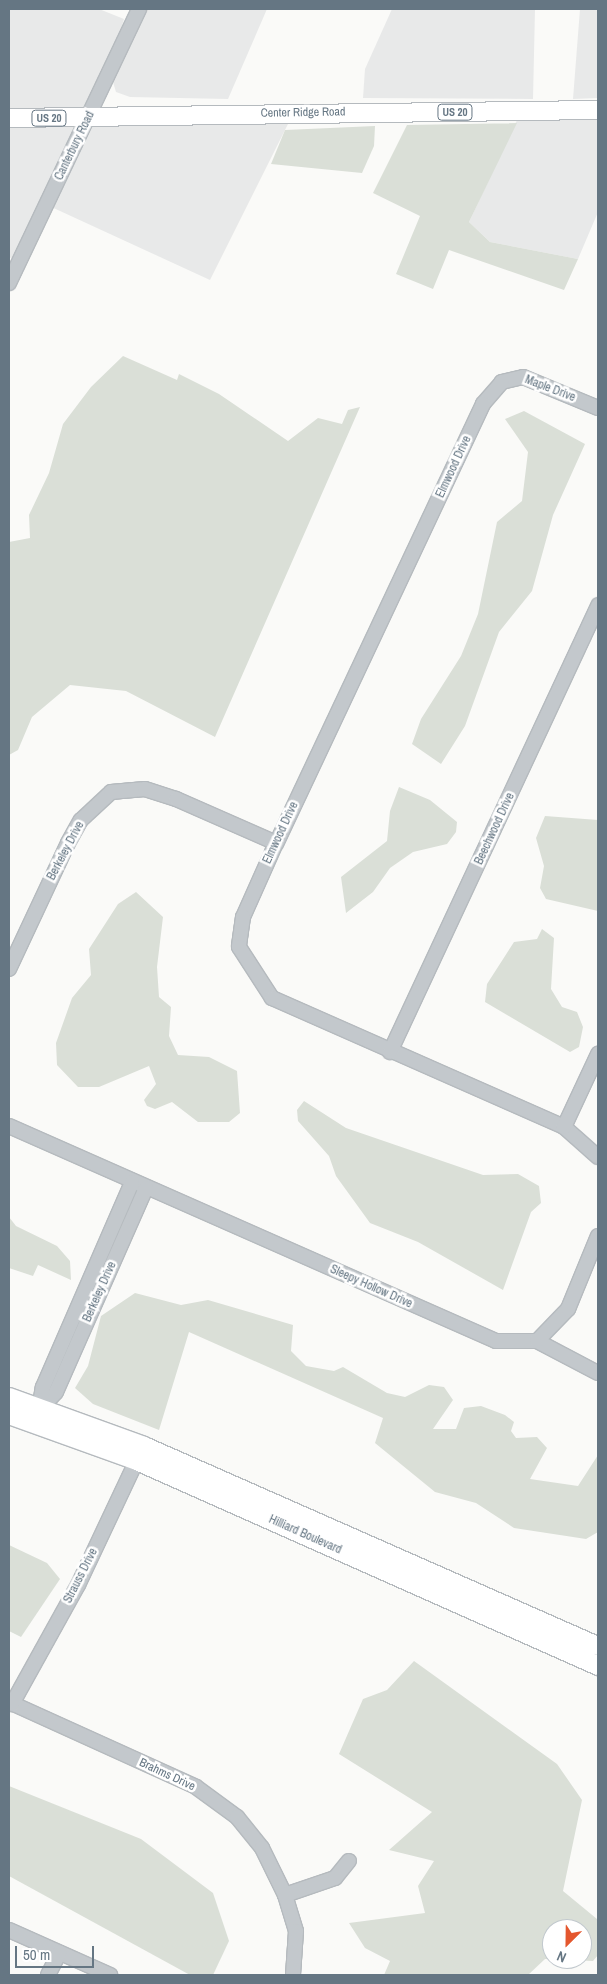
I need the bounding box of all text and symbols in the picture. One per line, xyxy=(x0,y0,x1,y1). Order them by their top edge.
road number: US 20 xyxy=(436,104,474,120)
street label: Center Ridge Road xyxy=(260,105,346,121)
street label: Canterbury Road xyxy=(52,109,98,183)
road number: US 20 xyxy=(30,110,68,126)
street label: Maple Drive xyxy=(523,373,577,405)
street label: Elmwood Drive xyxy=(433,434,475,500)
street label: Beechwood Drive xyxy=(472,791,518,867)
street label: Elmwood Drive xyxy=(260,800,302,866)
street label: Berkeley Drive xyxy=(44,819,88,883)
street label: Berkeley Drive xyxy=(80,1260,120,1324)
street label: Sleepy Hollow Drive xyxy=(328,1262,414,1312)
street label: Hilliard Boulevard xyxy=(266,1513,344,1557)
street label: Strauss Drive xyxy=(61,1546,101,1606)
street label: Brahms Drive xyxy=(137,1756,197,1794)
north arrow xyxy=(542,1919,592,1969)
scale bar xyxy=(18,1936,96,1968)
text: 50 m xyxy=(23,1944,50,1965)
text: N xyxy=(554,1947,569,1967)

